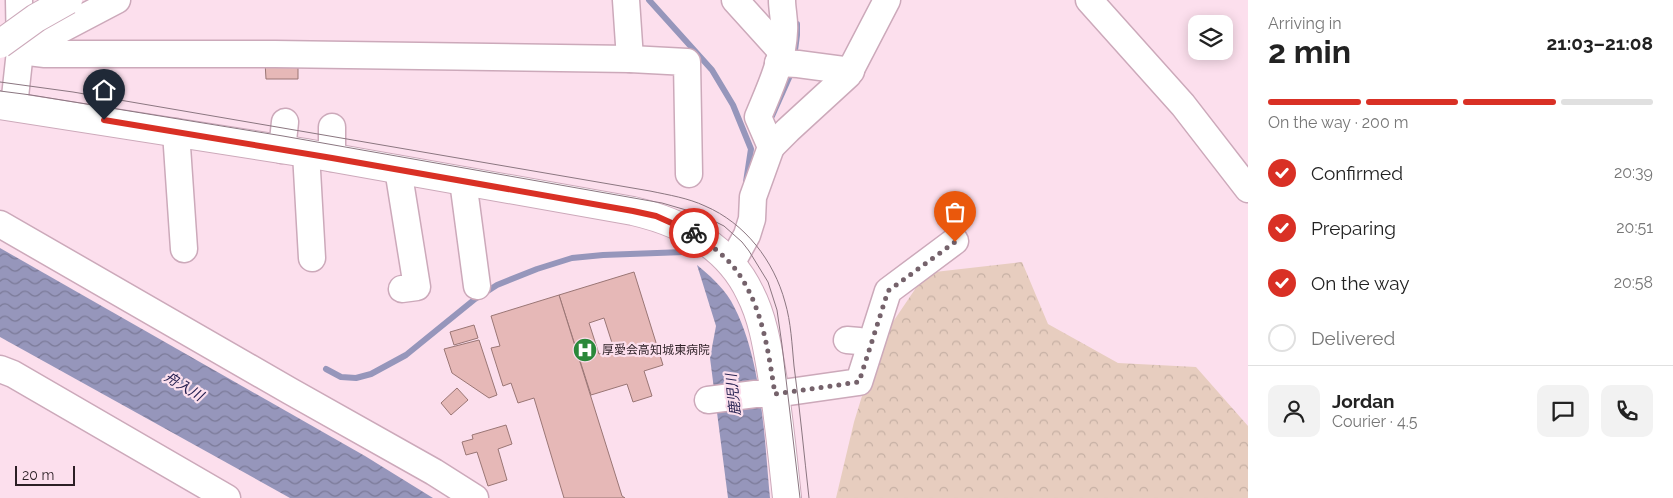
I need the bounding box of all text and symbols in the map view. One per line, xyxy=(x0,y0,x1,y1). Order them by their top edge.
text: Arriving in xyxy=(1268,14,1342,33)
map controls xyxy=(1188,15,1233,60)
button: layers xyxy=(1188,15,1233,60)
text: 21:03–21:08 xyxy=(1547,32,1653,54)
text: 2 min xyxy=(1268,33,1351,70)
pin xyxy=(83,69,125,120)
icon: home xyxy=(90,76,118,104)
text: On the way · 200 m xyxy=(1268,113,1408,132)
icon: check xyxy=(1268,159,1296,187)
text: Confirmed xyxy=(1311,162,1403,184)
text: 20:39 xyxy=(1614,163,1653,182)
pin xyxy=(934,191,976,242)
icon: bag xyxy=(941,198,969,226)
courier xyxy=(669,208,719,258)
icon: check xyxy=(1268,214,1296,242)
text: Preparing xyxy=(1311,217,1396,239)
text: 20:51 xyxy=(1616,218,1653,237)
icon: bike xyxy=(680,219,708,247)
icon: check xyxy=(1268,269,1296,297)
text: On the way xyxy=(1311,272,1410,294)
text: 20:58 xyxy=(1614,273,1653,292)
text: Delivered xyxy=(1311,327,1395,349)
hospital icon: 厚愛会高知城東病院 xyxy=(572,337,598,363)
place label: 厚愛会高知城東病院 xyxy=(602,343,710,357)
water label: 舟入川 xyxy=(162,368,208,405)
water label: 鹿児川 xyxy=(723,371,743,417)
button: person xyxy=(1268,385,1320,437)
button: chat xyxy=(1537,385,1589,437)
button: phone xyxy=(1601,385,1653,437)
text: Jordan xyxy=(1332,390,1395,412)
text: Courier · 4.5 xyxy=(1332,412,1417,431)
scale bar xyxy=(15,463,75,486)
text: 20 m xyxy=(22,467,54,483)

